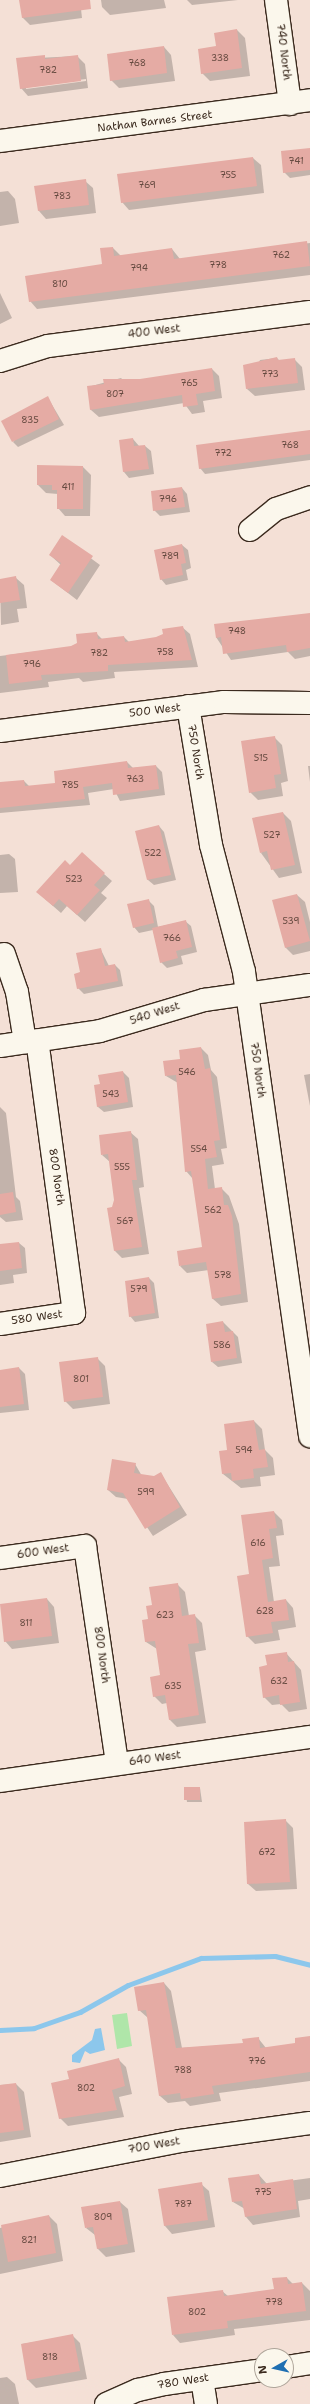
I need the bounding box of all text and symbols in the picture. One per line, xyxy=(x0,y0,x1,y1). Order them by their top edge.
street label: 740 North xyxy=(273,23,293,81)
house number: 338 xyxy=(211,53,229,63)
house number: 768 xyxy=(128,58,146,68)
house number: 782 xyxy=(39,65,57,75)
street label: Nathan Barnes Street xyxy=(97,108,213,136)
house number: 741 xyxy=(288,156,304,166)
house number: 755 xyxy=(220,170,236,180)
house number: 769 xyxy=(138,180,156,190)
house number: 783 xyxy=(53,191,71,201)
house number: 762 xyxy=(272,250,290,260)
house number: 778 xyxy=(209,260,227,270)
house number: 794 xyxy=(130,263,148,273)
house number: 810 xyxy=(52,279,68,289)
street label: 400 West xyxy=(127,322,181,342)
house number: 773 xyxy=(261,369,279,379)
house number: 765 xyxy=(180,378,198,388)
house number: 807 xyxy=(106,389,124,399)
house number: 835 xyxy=(21,415,39,425)
house number: 768 xyxy=(281,440,299,450)
house number: 772 xyxy=(214,448,232,458)
house number: 411 xyxy=(61,482,75,492)
house number: 796 xyxy=(159,494,177,504)
house number: 789 xyxy=(161,551,179,561)
house number: 748 xyxy=(228,626,246,636)
house number: 758 xyxy=(156,647,174,657)
house number: 782 xyxy=(90,648,108,658)
house number: 796 xyxy=(23,659,41,669)
street label: 500 West xyxy=(128,701,182,721)
street label: 750 North xyxy=(184,723,206,781)
house number: 515 xyxy=(254,753,268,763)
house number: 763 xyxy=(126,774,144,784)
house number: 785 xyxy=(61,780,79,790)
house number: 527 xyxy=(263,830,281,840)
house number: 522 xyxy=(144,848,162,858)
house number: 523 xyxy=(65,874,83,884)
house number: 539 xyxy=(282,916,300,926)
house number: 766 xyxy=(163,933,181,943)
street label: 540 West xyxy=(128,1000,182,1028)
street label: 750 North xyxy=(247,1041,267,1099)
house number: 546 xyxy=(178,1067,196,1077)
house number: 543 xyxy=(102,1089,120,1099)
house number: 554 xyxy=(191,1144,207,1154)
street label: 800 North xyxy=(45,1148,67,1206)
house number: 555 xyxy=(114,1162,130,1172)
house number: 562 xyxy=(204,1205,222,1215)
house number: 567 xyxy=(117,1216,133,1226)
house number: 578 xyxy=(214,1270,232,1280)
house number: 579 xyxy=(130,1284,148,1294)
street label: 580 West xyxy=(10,1308,64,1328)
house number: 586 xyxy=(213,1340,231,1350)
house number: 801 xyxy=(73,1374,89,1384)
house number: 594 xyxy=(235,1445,253,1455)
house number: 599 xyxy=(137,1487,155,1497)
house number: 616 xyxy=(250,1538,266,1548)
street label: 600 West xyxy=(16,1542,70,1562)
house number: 628 xyxy=(256,1606,274,1616)
house number: 623 xyxy=(156,1610,174,1620)
house number: 811 xyxy=(19,1618,33,1628)
street label: 800 North xyxy=(90,1626,112,1684)
house number: 632 xyxy=(270,1676,288,1686)
house number: 635 xyxy=(164,1681,182,1691)
street label: 640 West xyxy=(128,1749,182,1769)
house number: 672 xyxy=(258,1847,276,1857)
house number: 776 xyxy=(248,2056,266,2066)
house number: 788 xyxy=(174,2065,192,2075)
house number: 802 xyxy=(77,2083,95,2093)
street label: 700 West xyxy=(127,2135,181,2157)
house number: 775 xyxy=(254,2187,272,2197)
house number: 787 xyxy=(174,2199,192,2209)
house number: 809 xyxy=(94,2212,112,2222)
house number: 821 xyxy=(21,2235,37,2245)
house number: 778 xyxy=(265,2297,283,2307)
house number: 802 xyxy=(188,2307,206,2317)
north arrow xyxy=(254,2348,294,2388)
house number: 818 xyxy=(42,2352,58,2362)
text: N xyxy=(255,2364,271,2375)
street label: 780 West xyxy=(156,2371,210,2393)

